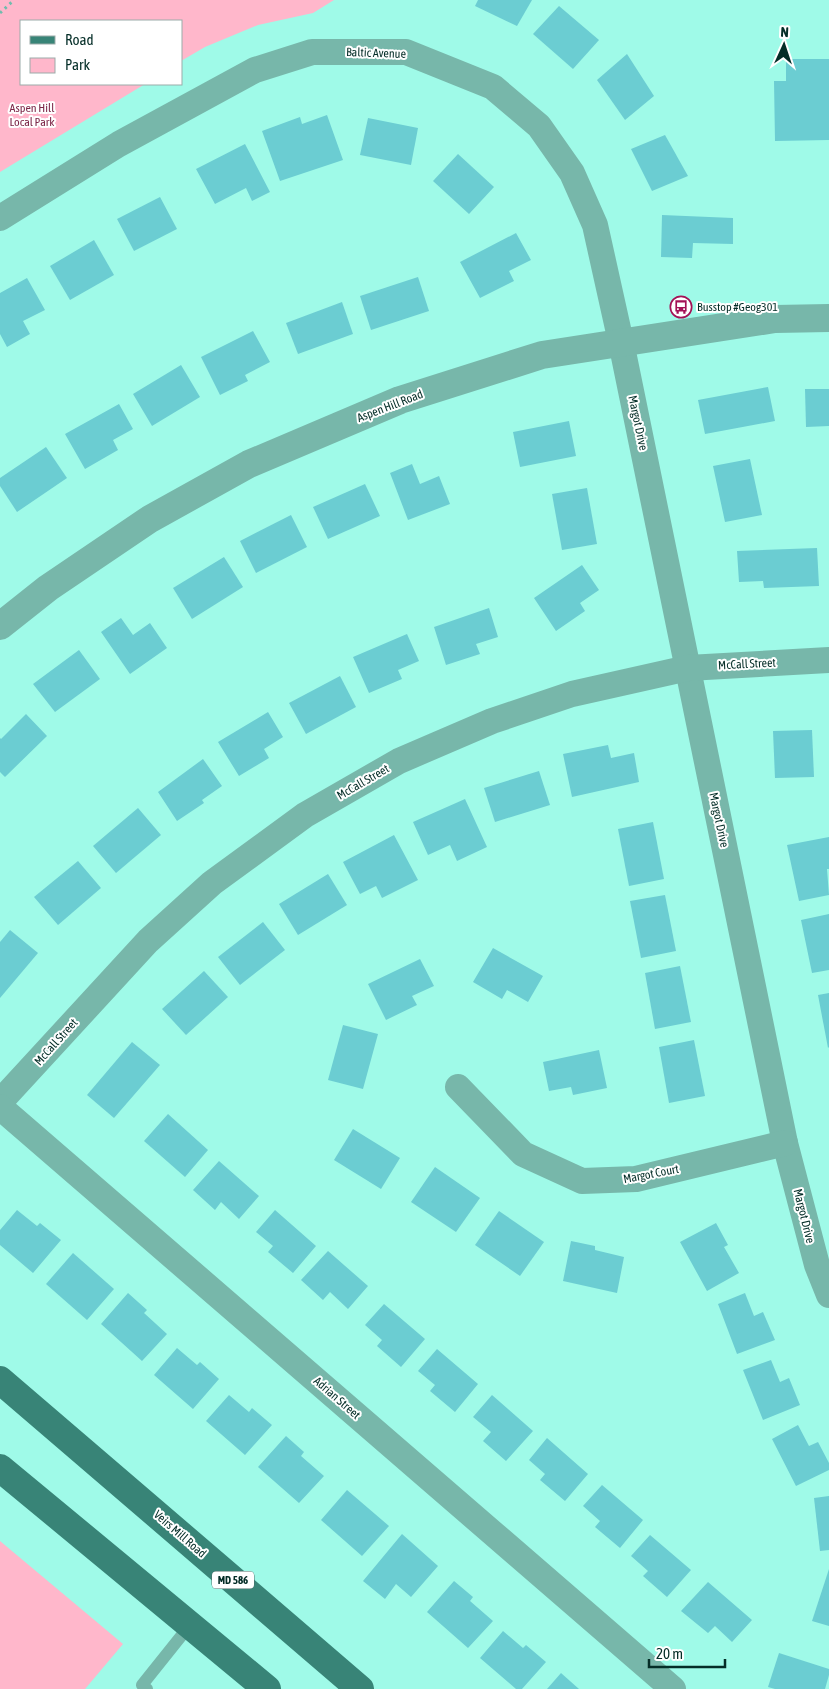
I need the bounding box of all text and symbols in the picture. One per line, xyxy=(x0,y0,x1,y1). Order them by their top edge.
legend xyxy=(20,20,182,85)
north arrow xyxy=(759,20,809,70)
text: N xyxy=(780,24,789,40)
text: Road xyxy=(65,31,94,48)
street label: Baltic Avenue xyxy=(346,45,406,61)
text: Park xyxy=(65,56,90,73)
park label: Aspen Hill Local Park xyxy=(9,101,55,129)
bus stop icon: Busstop #Geog301 xyxy=(669,295,693,319)
place label: Busstop #Geog301 xyxy=(697,300,778,314)
street label: Aspen Hill Road xyxy=(355,387,425,425)
street label: Margot Drive xyxy=(625,394,651,452)
street label: McCall Street xyxy=(718,655,777,673)
street label: McCall Street xyxy=(334,761,392,803)
street label: Margot Drive xyxy=(706,791,732,849)
street label: McCall Street xyxy=(31,1015,81,1068)
street label: Margot Court xyxy=(622,1162,680,1186)
street label: Margot Drive xyxy=(790,1187,818,1245)
street label: Adrian Street xyxy=(311,1374,364,1422)
street label: Veirs Mill Road xyxy=(151,1507,209,1561)
road number: MD 586 xyxy=(212,1572,254,1588)
scale bar xyxy=(649,1636,725,1668)
text: 20 m xyxy=(656,1645,683,1662)

